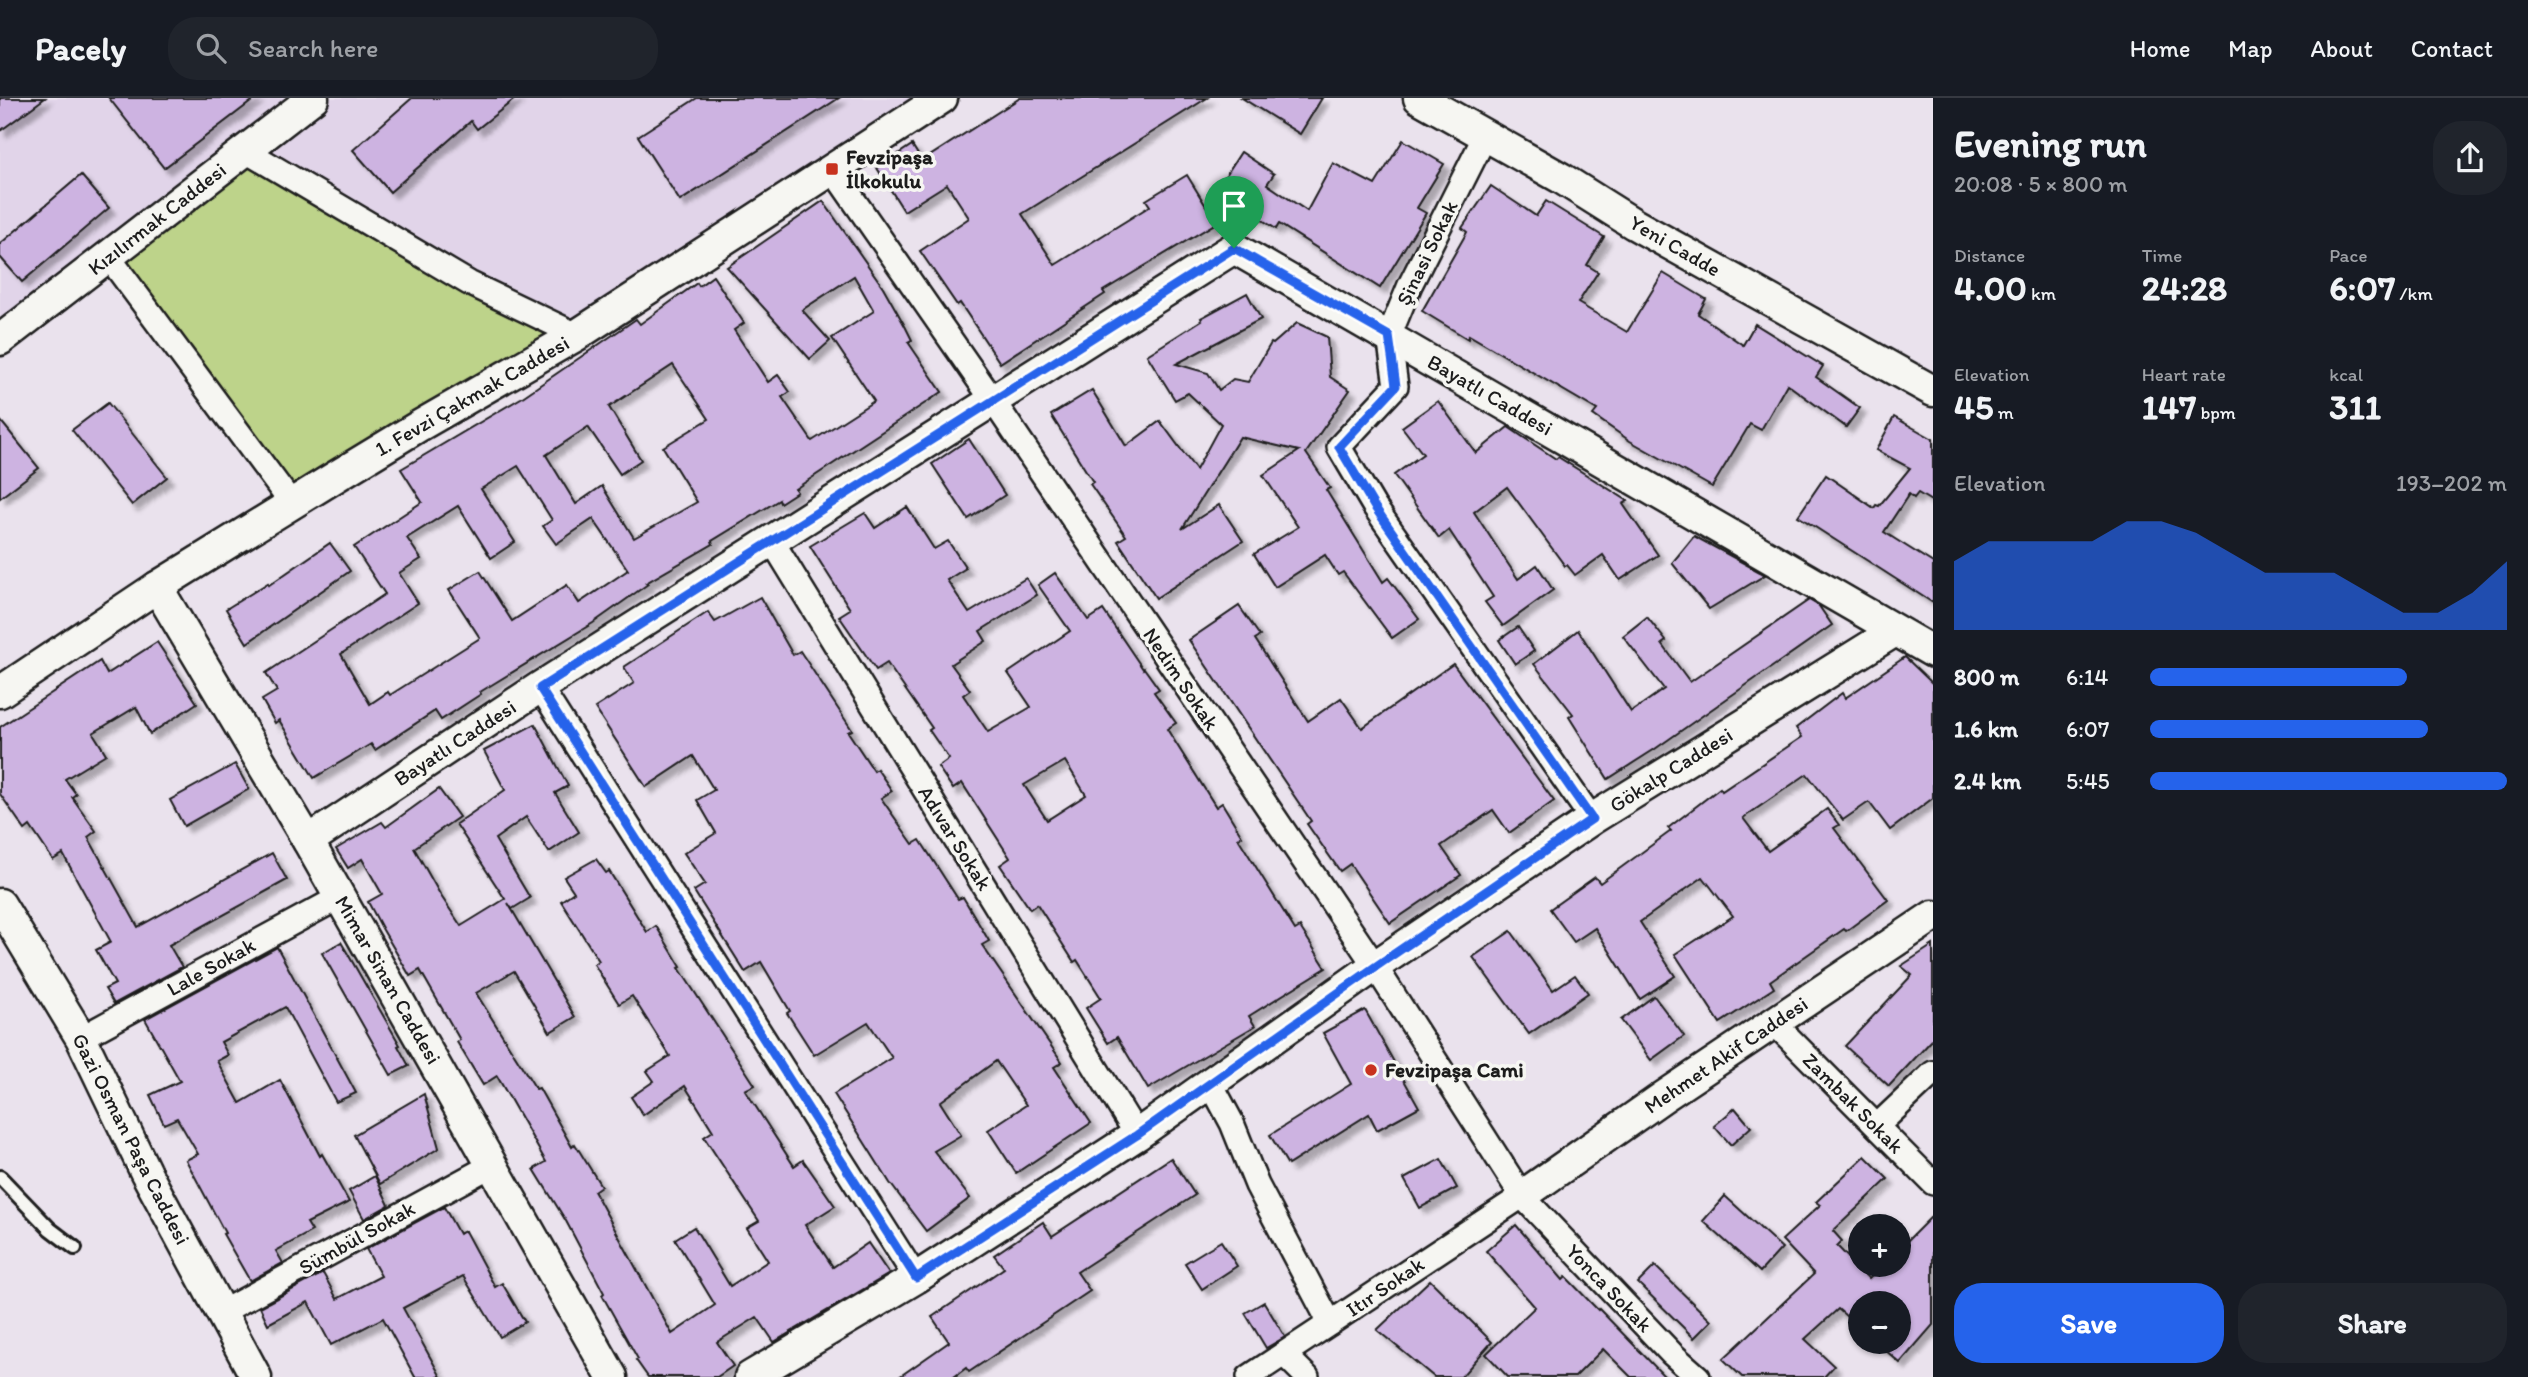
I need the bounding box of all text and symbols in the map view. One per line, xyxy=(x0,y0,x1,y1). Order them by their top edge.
search box xyxy=(168,17,658,80)
text: Pacely xyxy=(35,29,126,68)
icon: search xyxy=(192,29,230,67)
text: Search here xyxy=(248,32,378,64)
text: Home xyxy=(2130,34,2190,63)
text: Map xyxy=(2228,34,2272,63)
text: About xyxy=(2310,34,2373,63)
text: Contact xyxy=(2411,34,2493,63)
text: Evening run xyxy=(1954,121,2147,167)
button: share xyxy=(2433,121,2507,195)
place label: Fevzipaşa İlkokulu xyxy=(846,144,934,193)
street label: Kızılırmak Caddesi xyxy=(83,157,231,280)
marker: Fevzipaşa İlkokulu xyxy=(824,161,840,177)
text: 20:08 · 5 × 800 m xyxy=(1954,170,2128,198)
pin xyxy=(1204,176,1264,248)
icon: arrive xyxy=(1215,187,1253,225)
street label: Şinasi Sokak xyxy=(1390,196,1463,309)
street label: Yeni Cadde xyxy=(1625,209,1725,282)
text: Distance xyxy=(1954,244,2025,267)
text: Time xyxy=(2142,244,2182,267)
text: Pace xyxy=(2329,244,2367,267)
text: 4.00 xyxy=(1954,267,2027,309)
text: 24:28 xyxy=(2142,267,2227,309)
text: 6:07 xyxy=(2329,267,2395,309)
text: km xyxy=(2027,282,2056,305)
text: /km xyxy=(2395,282,2433,305)
street label: 1. Fevzi Çakmak Caddesi xyxy=(370,330,573,461)
street label: Bayatlı Caddesi xyxy=(1423,349,1557,441)
text: Elevation xyxy=(1954,363,2030,386)
text: Heart rate xyxy=(2142,363,2226,386)
text: kcal xyxy=(2329,363,2363,386)
text: 45 xyxy=(1954,386,1993,428)
text: 147 xyxy=(2142,386,2196,428)
text: 311 xyxy=(2329,386,2381,428)
text: m xyxy=(1993,401,2014,424)
text: bpm xyxy=(2196,401,2236,424)
text: Elevation xyxy=(1954,469,2045,497)
text: 193–202 m xyxy=(2396,469,2507,497)
street label: Nedim Sokak xyxy=(1138,623,1225,735)
text: 800 m xyxy=(1954,663,2019,691)
text: 6:14 xyxy=(2066,663,2108,691)
street label: Bayatlı Caddesi xyxy=(389,694,520,791)
text: 1.6 km xyxy=(1954,715,2018,743)
text: 6:07 xyxy=(2066,715,2109,743)
street label: Gökalp Caddesi xyxy=(1605,722,1737,817)
text: 2.4 km xyxy=(1954,767,2021,795)
text: 5:45 xyxy=(2066,767,2110,795)
street label: Adıvar Sokak xyxy=(913,781,998,895)
street label: Mimar Sinan Caddesi xyxy=(330,891,447,1068)
street label: Lale Sokak xyxy=(162,932,259,1001)
street label: Mehmet Akif Caddesi xyxy=(1639,991,1812,1119)
street label: Gazi Osman Paşa Caddesi xyxy=(67,1029,196,1249)
street label: Zambak Sokak xyxy=(1798,1047,1909,1158)
place label: Fevzipaşa Cami xyxy=(1385,1057,1524,1083)
marker: Fevzipaşa Cami xyxy=(1363,1062,1379,1078)
street label: Sümbül Sokak xyxy=(294,1195,419,1280)
map controls xyxy=(1848,1214,1911,1354)
button: + xyxy=(1848,1214,1911,1277)
street label: Yonca Sokak xyxy=(1561,1238,1658,1337)
street label: Itır Sokak xyxy=(1341,1251,1429,1322)
button: Save xyxy=(1954,1283,2224,1363)
button: Share xyxy=(2238,1283,2507,1363)
button: − xyxy=(1848,1291,1911,1354)

